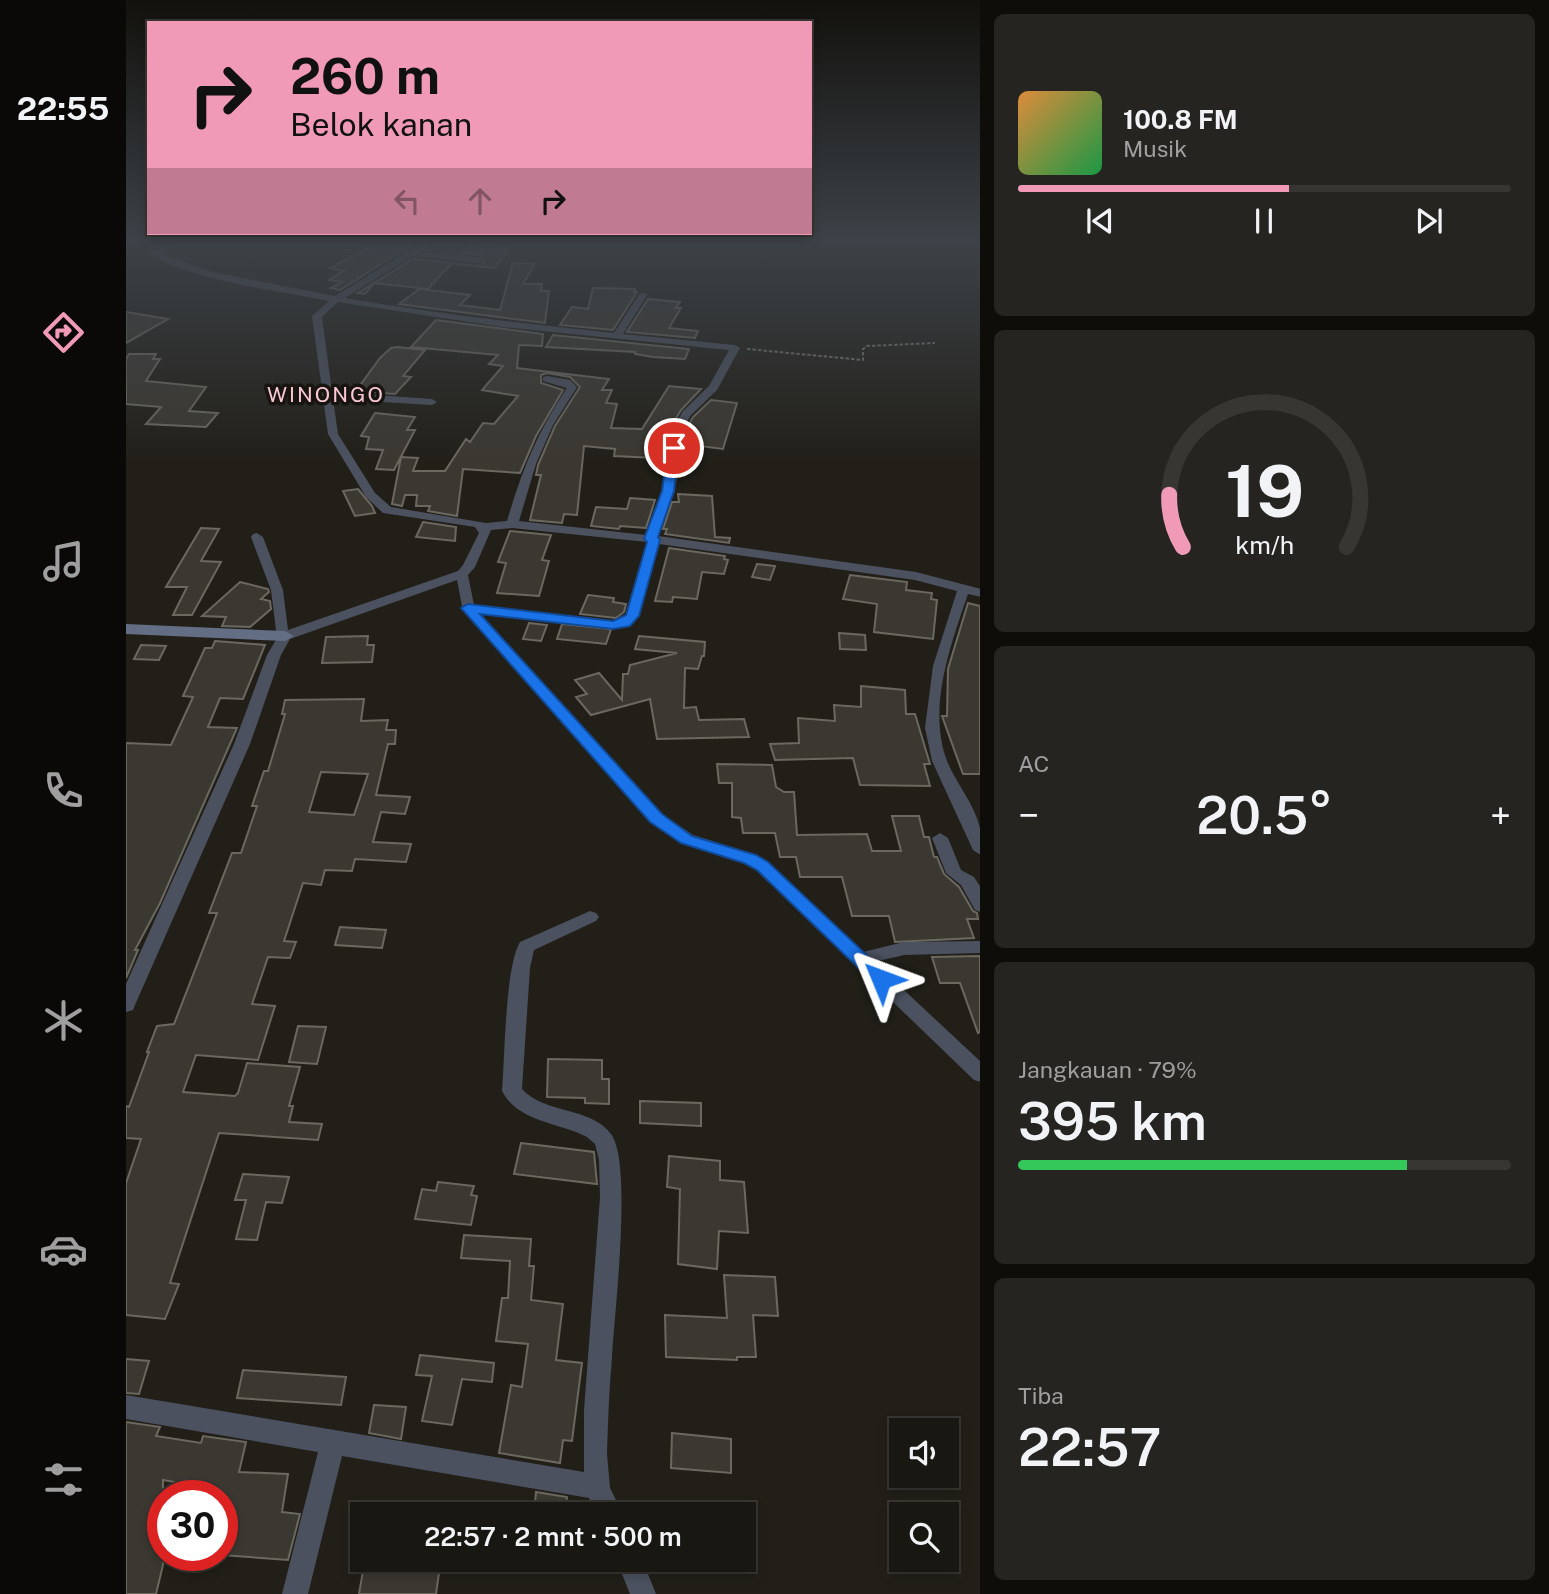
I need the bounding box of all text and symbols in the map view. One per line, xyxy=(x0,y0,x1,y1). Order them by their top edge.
text: 260 m xyxy=(290,47,440,105)
icon: right xyxy=(175,49,266,140)
text: 22:55 xyxy=(17,90,109,127)
text: 100.8 FM xyxy=(1123,104,1238,135)
text: Belok kanan xyxy=(290,106,472,143)
text: Musik xyxy=(1123,135,1187,162)
icon: left xyxy=(388,182,426,220)
icon: ahead xyxy=(461,182,499,220)
icon: right xyxy=(534,182,572,220)
icon: previous xyxy=(1081,202,1119,240)
icon: pause xyxy=(1245,202,1283,240)
icon: next xyxy=(1410,202,1448,240)
icon: directions xyxy=(39,308,88,357)
district label: WINONGO xyxy=(267,382,385,407)
pin xyxy=(644,418,704,478)
icon: arrive xyxy=(655,429,693,467)
text: 19 xyxy=(1225,448,1304,533)
text: km/h xyxy=(1235,530,1294,560)
icon: music xyxy=(39,537,88,586)
text: AC xyxy=(1018,750,1049,777)
icon: phone xyxy=(39,766,88,815)
text: 20.5° xyxy=(1196,785,1333,846)
text: − xyxy=(1018,793,1039,838)
text: + xyxy=(1490,793,1511,838)
position arrow xyxy=(844,942,918,1016)
icon: climate xyxy=(39,996,88,1045)
text: Jangkauan · 79% xyxy=(1018,1056,1197,1083)
text: 395 km xyxy=(1018,1091,1207,1152)
icon: car xyxy=(39,1225,88,1274)
text: Tiba xyxy=(1018,1382,1064,1409)
text: 22:57 xyxy=(1018,1417,1161,1478)
map controls xyxy=(889,1418,959,1572)
button: sound xyxy=(889,1418,959,1488)
icon: filters xyxy=(39,1455,88,1504)
speed limit sign: 30 xyxy=(147,1480,238,1571)
button: search xyxy=(889,1502,959,1572)
text: 22:57 · 2 mnt · 500 m xyxy=(424,1521,682,1552)

